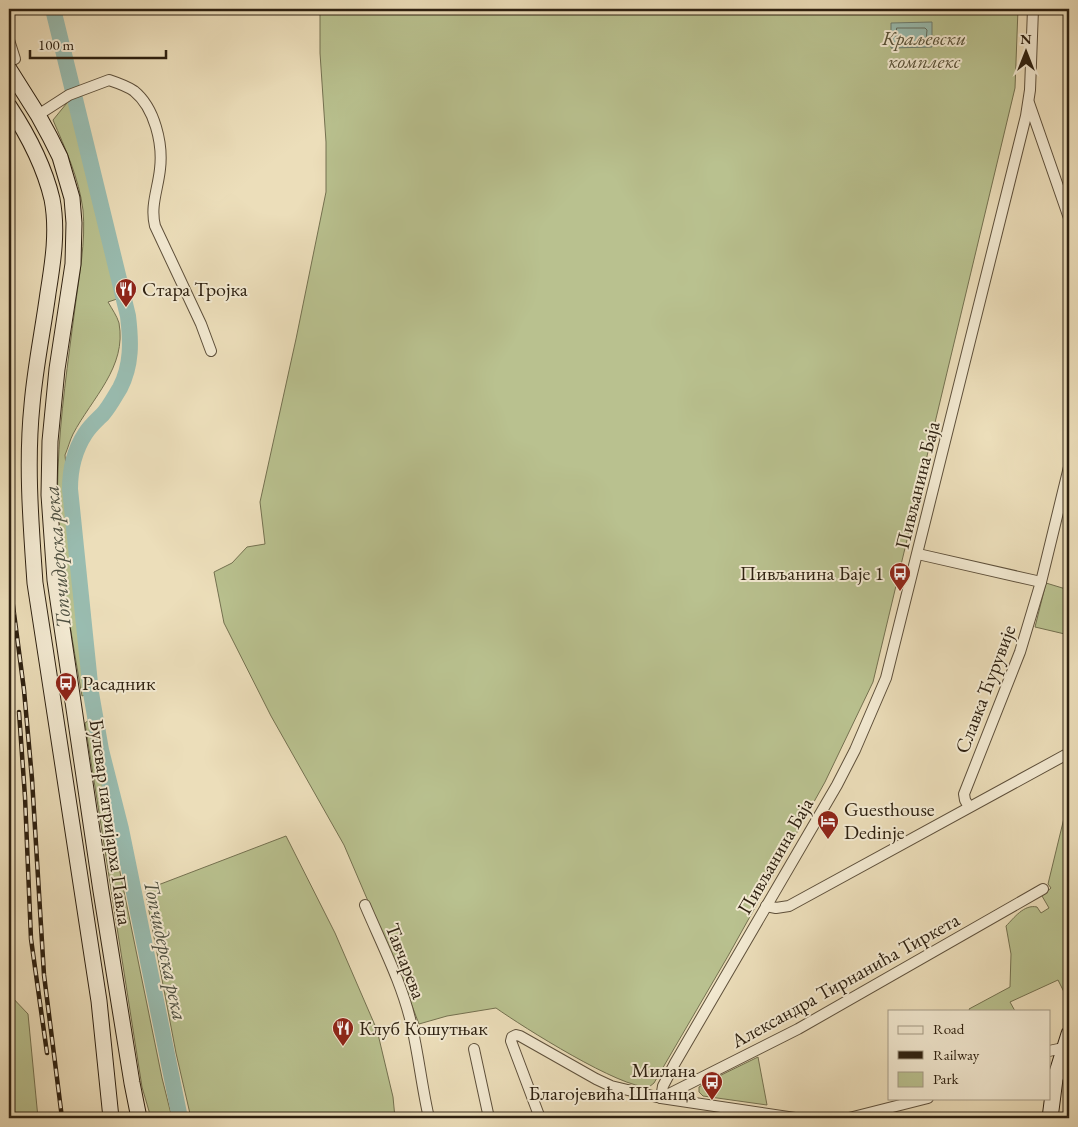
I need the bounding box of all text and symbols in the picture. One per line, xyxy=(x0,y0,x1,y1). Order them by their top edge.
park label: Краљевски комплекс xyxy=(881,25,966,74)
scale bar xyxy=(30,28,166,60)
north arrow xyxy=(1000,28,1050,78)
text: N xyxy=(1020,30,1032,48)
text: 100 m xyxy=(38,35,75,54)
place label: Стара Тројка xyxy=(142,276,248,302)
restaurant icon: Стара Тројка xyxy=(114,277,138,308)
street label: Пивљанина Баја xyxy=(889,418,945,552)
water label: Топчидерска река xyxy=(37,484,77,630)
place label: Пивљанина Баје 1 xyxy=(740,560,884,586)
bus stop icon: Пивљанина Баје 1 xyxy=(888,561,912,592)
street label: Славка Ћурувије xyxy=(949,621,1021,757)
place label: Расадник xyxy=(82,670,156,696)
bus stop icon: Расадник xyxy=(54,671,78,702)
street label: Булевар патријарха Павла xyxy=(84,717,138,927)
street label: Пивљанина Баја xyxy=(731,793,819,919)
place label: Guesthouse Dedinje xyxy=(844,796,935,845)
hotel icon: Guesthouse Dedinje xyxy=(816,809,840,840)
water label: Топчидерска река xyxy=(138,877,194,1023)
street label: Александра Тирнанића Тиркета xyxy=(725,906,964,1054)
street label: Тавчарева xyxy=(380,919,432,1003)
legend xyxy=(888,1010,1050,1100)
place label: Клуб Кошутњак xyxy=(359,1015,488,1041)
restaurant icon: Клуб Кошутњак xyxy=(331,1016,355,1047)
text: Road xyxy=(933,1019,965,1038)
text: Railway xyxy=(933,1045,980,1064)
place label: Милана Благојевића Шпанца xyxy=(529,1057,696,1106)
text: Park xyxy=(933,1069,960,1088)
bus stop icon: Милана Благојевића Шпанца xyxy=(700,1070,724,1101)

